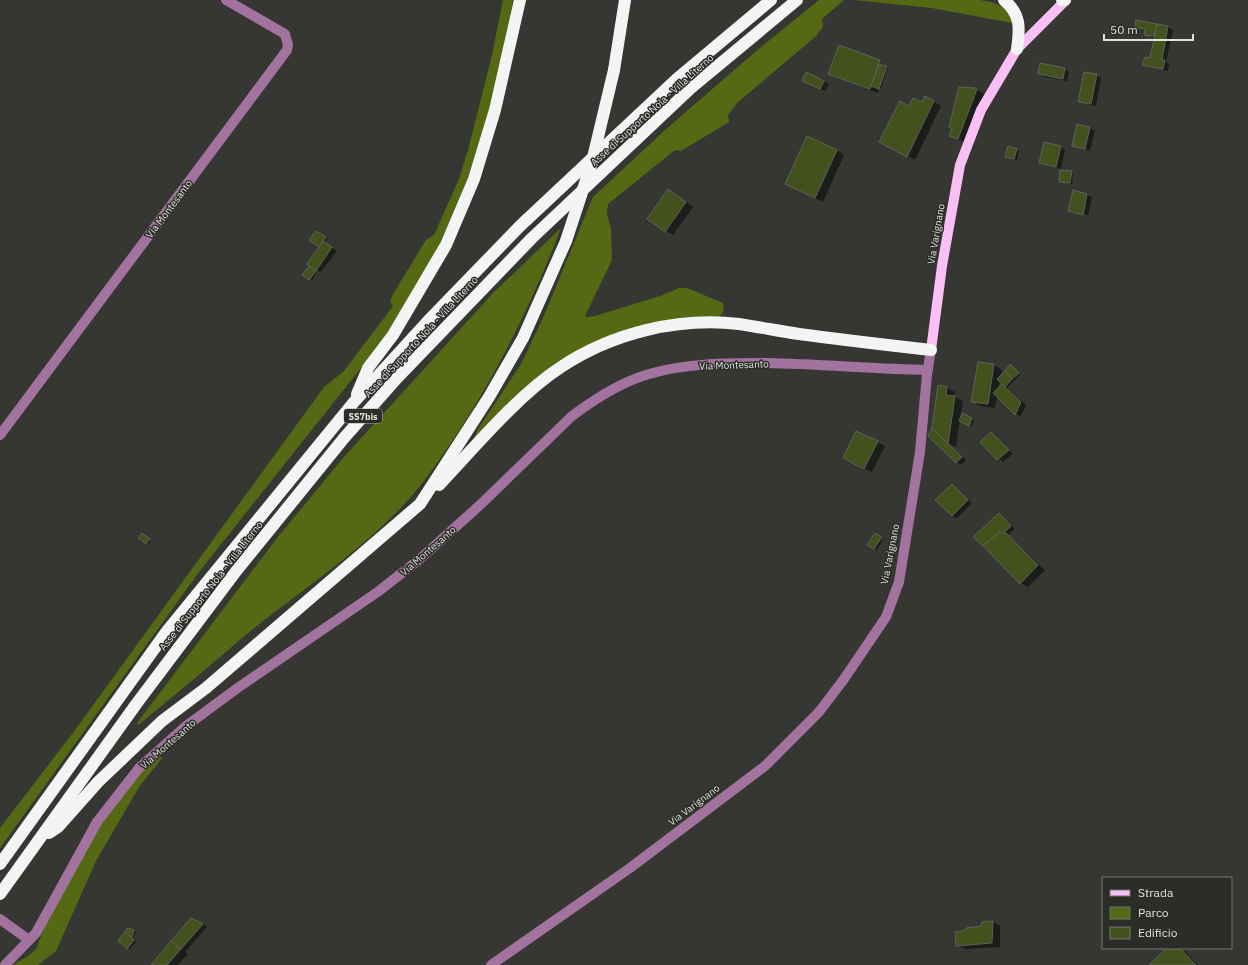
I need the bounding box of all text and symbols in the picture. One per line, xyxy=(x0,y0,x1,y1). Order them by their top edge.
scale bar xyxy=(1104,16,1193,42)
text: 50 m xyxy=(1110,22,1138,37)
street label: Asse di Supporto Nola - Villa Literno xyxy=(588,51,716,169)
street label: Via Montesanto xyxy=(143,177,195,241)
street label: Via Varignano xyxy=(924,202,948,265)
street label: Asse di Supporto Nola - Villa Literno xyxy=(361,273,481,400)
street label: Via Montesanto xyxy=(699,357,769,373)
road number: SS7bis xyxy=(344,409,382,423)
street label: Asse di Supporto Nola - Villa Literno xyxy=(156,518,266,653)
street label: Via Varignano xyxy=(878,522,902,585)
street label: Via Montesanto xyxy=(397,523,459,579)
street label: Via Montesanto xyxy=(137,716,199,772)
street label: Via Varignano xyxy=(666,781,723,829)
legend xyxy=(1102,877,1232,949)
text: Strada xyxy=(1138,885,1174,900)
text: Parco xyxy=(1138,905,1169,920)
text: Edificio xyxy=(1138,925,1178,940)

